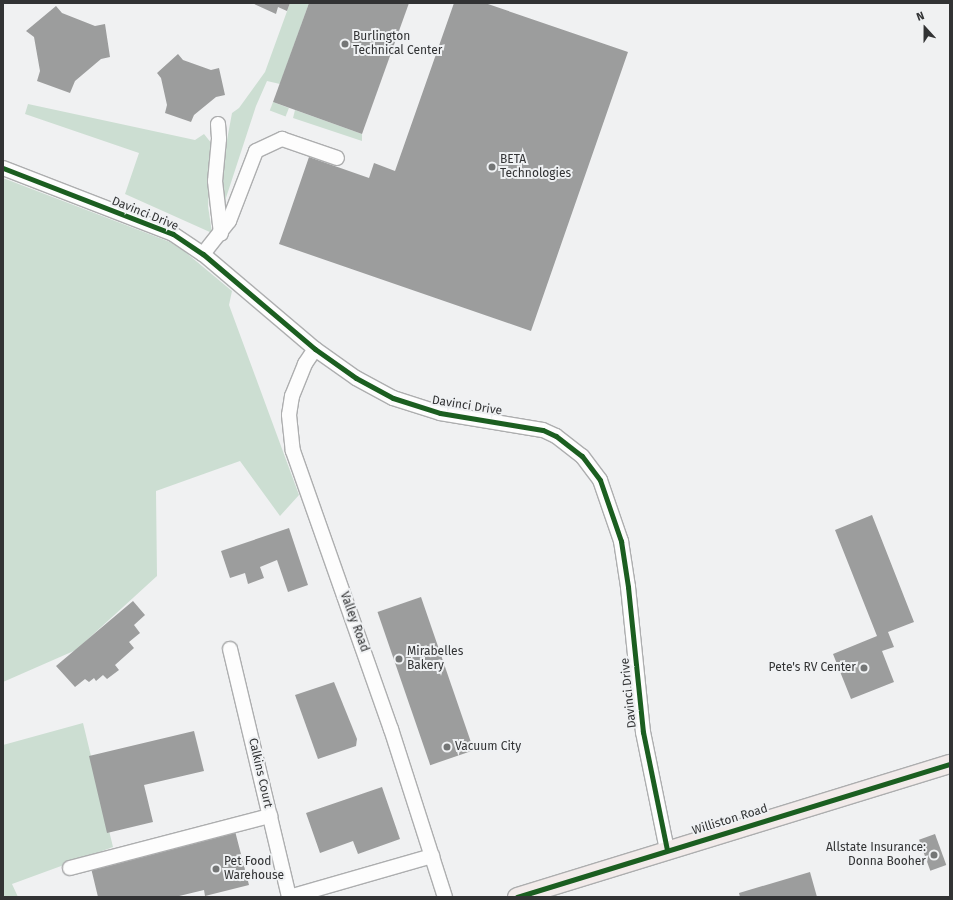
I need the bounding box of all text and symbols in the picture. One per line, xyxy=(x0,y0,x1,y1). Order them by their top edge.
north arrow xyxy=(905,8,945,48)
text: N xyxy=(915,9,926,24)
place label: Burlington Technical Center xyxy=(353,30,442,58)
marker: Burlington Technical Center xyxy=(340,39,350,49)
place label: BETA Technologies xyxy=(500,153,571,181)
marker: BETA Technologies xyxy=(487,162,497,172)
street label: Davinci Drive xyxy=(110,194,180,234)
street label: Davinci Drive xyxy=(431,393,503,419)
street label: Valley Road xyxy=(336,590,372,654)
place label: Mirabelles Bakery xyxy=(407,645,463,673)
marker: Mirabelles Bakery xyxy=(394,654,404,664)
street label: Davinci Drive xyxy=(618,657,640,729)
place label: Pete's RV Center xyxy=(769,661,856,675)
marker: Pete's RV Center xyxy=(859,663,869,673)
street label: Calkins Court xyxy=(245,737,275,809)
place label: Vacuum City xyxy=(455,740,521,754)
marker: Vacuum City xyxy=(442,742,452,752)
street label: Williston Road xyxy=(690,802,770,838)
place label: Allstate Insurance: Donna Booher xyxy=(826,841,926,869)
marker: Allstate Insurance: Donna Booher xyxy=(929,850,939,860)
place label: Pet Food Warehouse xyxy=(224,855,284,883)
marker: Pet Food Warehouse xyxy=(211,864,221,874)

